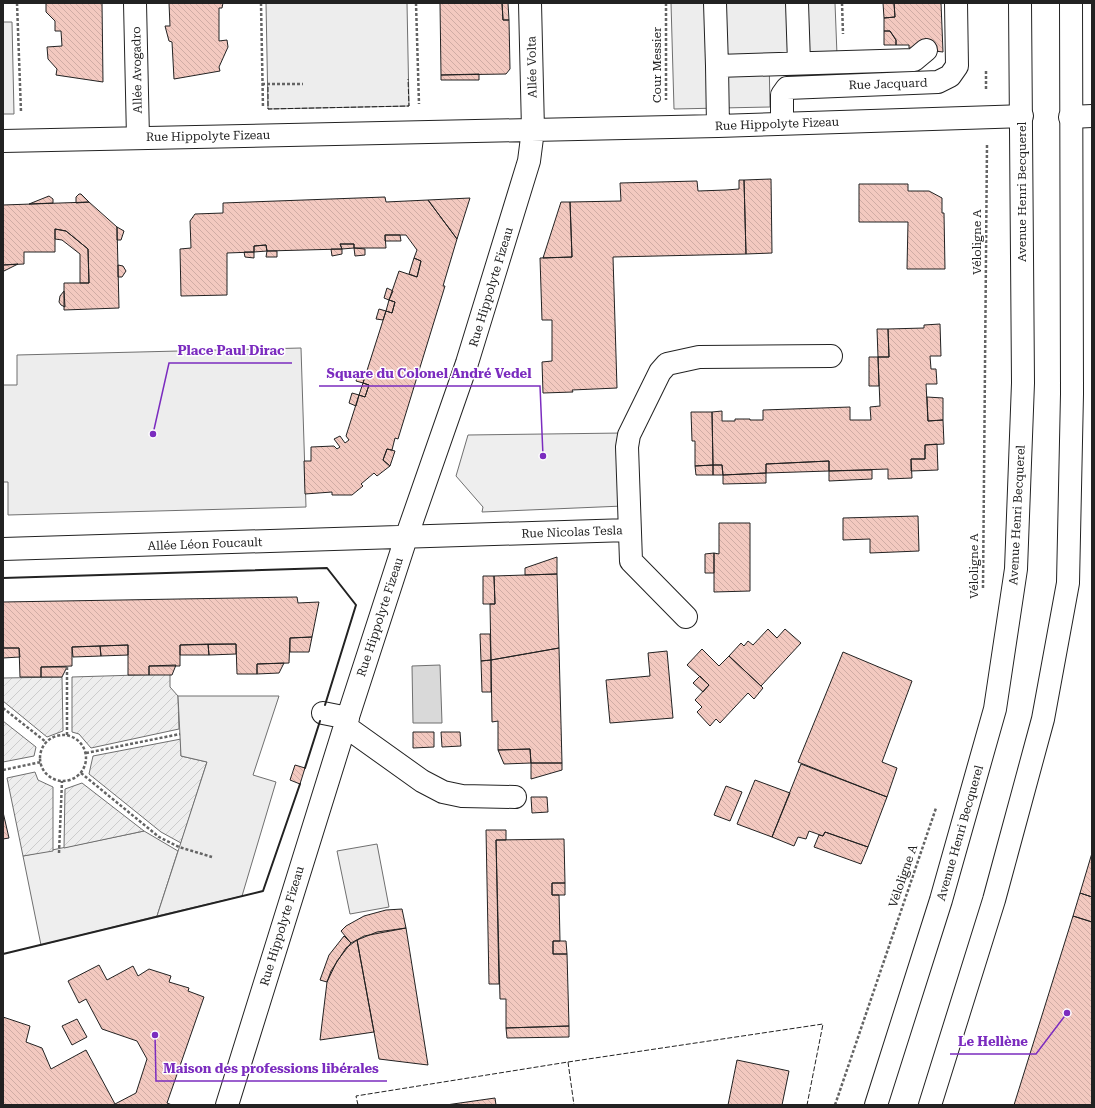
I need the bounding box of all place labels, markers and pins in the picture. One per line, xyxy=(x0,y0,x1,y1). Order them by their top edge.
callout: Place Paul Dirac xyxy=(169,338,292,363)
callout: Square du Colonel André Vedel xyxy=(319,361,540,386)
callout: Le Hellène xyxy=(950,1029,1036,1054)
callout: Maison des professions libérales xyxy=(156,1056,387,1081)

